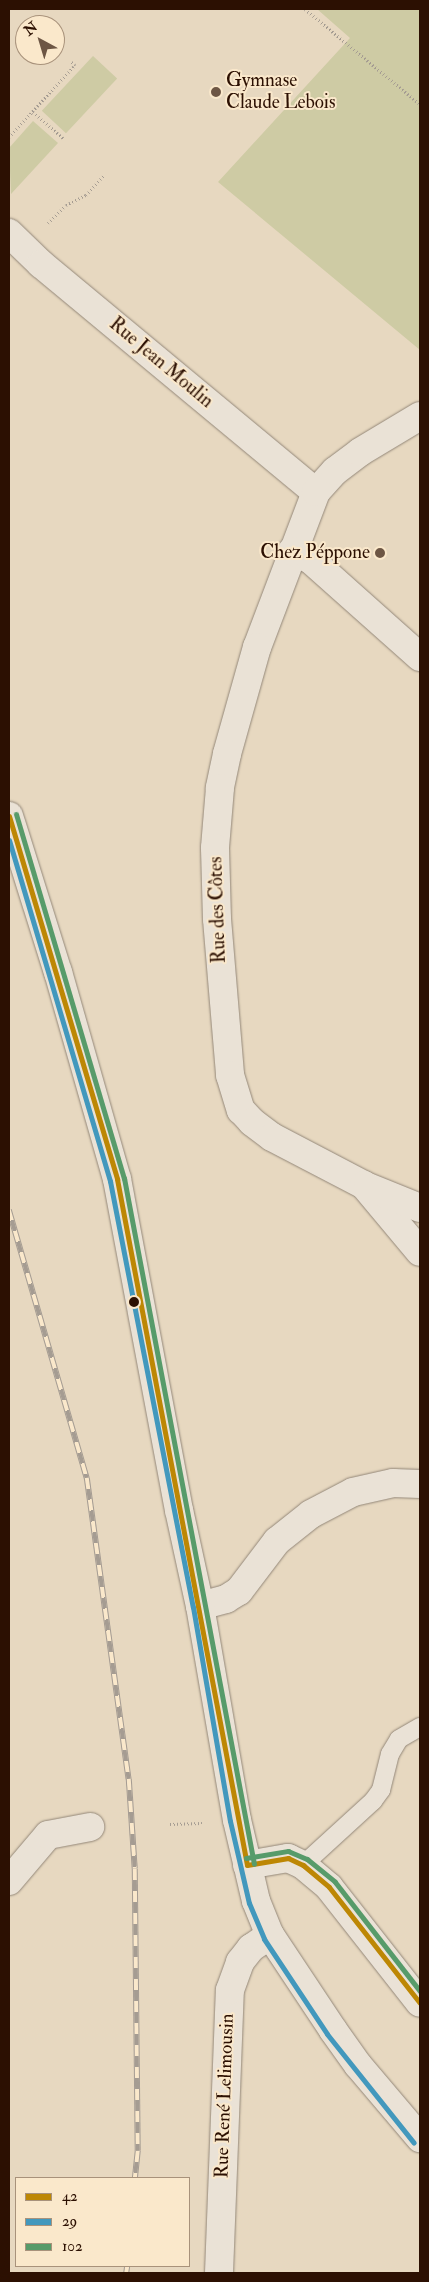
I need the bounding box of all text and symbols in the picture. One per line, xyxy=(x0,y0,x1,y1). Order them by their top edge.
north arrow xyxy=(15,15,65,65)
text: N xyxy=(21,18,41,39)
place label: Gymnase Claude Lebois xyxy=(226,70,335,114)
marker: Gymnase Claude Lebois xyxy=(210,86,222,98)
street label: Rue Jean Moulin xyxy=(104,313,218,413)
place label: Chez Péppone xyxy=(260,542,370,564)
marker: Chez Péppone xyxy=(374,547,386,559)
street label: Rue des Côtes xyxy=(205,856,231,964)
unlabelled marker xyxy=(129,1297,139,1307)
street label: Rue René Lelimousin xyxy=(211,2013,239,2179)
legend xyxy=(15,2177,190,2267)
text: 42 xyxy=(62,2187,78,2206)
text: 29 xyxy=(62,2212,77,2231)
text: 102 xyxy=(62,2237,83,2256)

